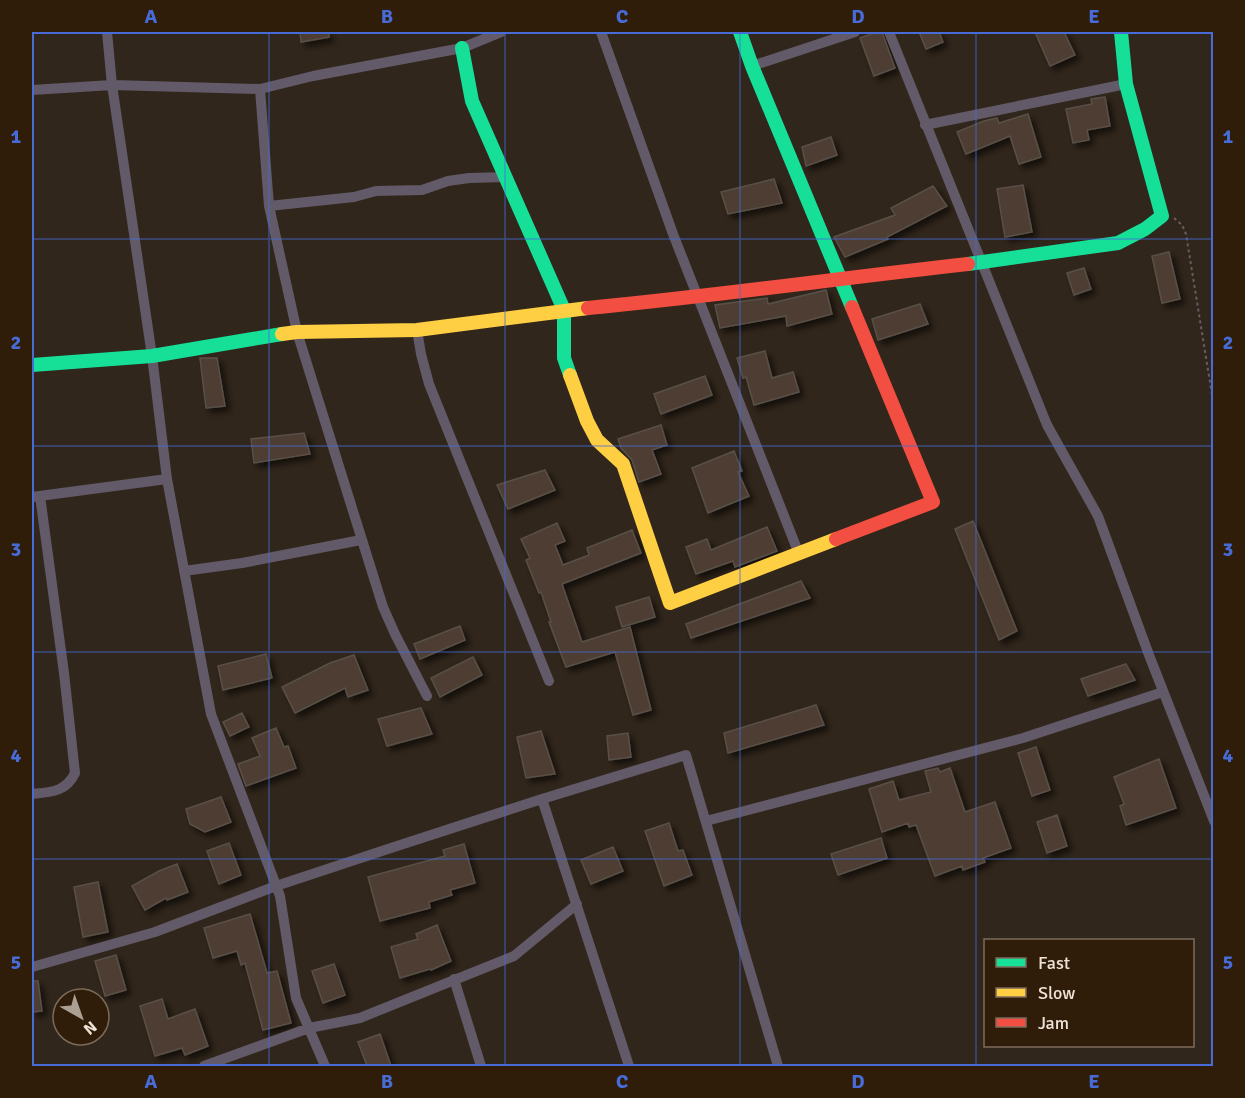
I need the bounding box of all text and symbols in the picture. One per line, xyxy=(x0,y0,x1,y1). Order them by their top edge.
text: A xyxy=(145,4,158,29)
text: B xyxy=(381,4,393,29)
text: C xyxy=(616,4,628,29)
text: D xyxy=(851,4,865,29)
text: E xyxy=(1088,4,1100,29)
text: 1 xyxy=(11,124,22,149)
text: 1 xyxy=(1223,124,1234,149)
text: 2 xyxy=(11,330,21,355)
text: 2 xyxy=(1223,330,1233,355)
text: 3 xyxy=(11,537,21,562)
text: 3 xyxy=(1223,537,1233,562)
text: 4 xyxy=(11,743,22,768)
text: 4 xyxy=(1223,743,1234,768)
legend xyxy=(984,939,1194,1047)
text: 5 xyxy=(11,950,21,975)
text: 5 xyxy=(1223,950,1233,975)
text: Fast xyxy=(1038,952,1070,974)
text: Slow xyxy=(1038,982,1075,1004)
north arrow xyxy=(51,987,111,1047)
text: Jam xyxy=(1038,1012,1069,1034)
text: N xyxy=(79,1016,101,1039)
text: A xyxy=(145,1069,158,1094)
text: B xyxy=(381,1069,393,1094)
text: C xyxy=(616,1069,628,1094)
text: D xyxy=(851,1069,865,1094)
text: E xyxy=(1088,1069,1100,1094)

